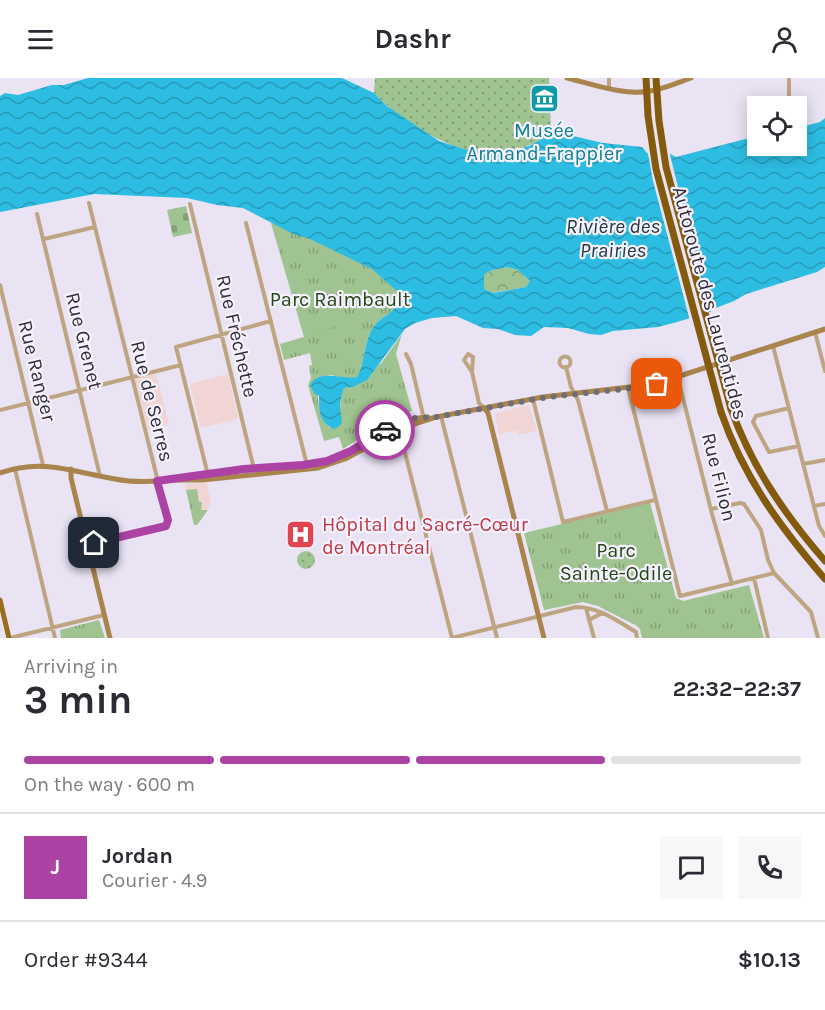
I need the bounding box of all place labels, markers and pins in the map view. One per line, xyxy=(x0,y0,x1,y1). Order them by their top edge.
museum icon: Musée Armand-Frappier xyxy=(528,83,560,115)
place label: Musée Armand-Frappier xyxy=(467,119,622,165)
pin xyxy=(631,358,682,409)
place label: Hôpital du Sacré-Cœur de Montréal xyxy=(322,513,529,559)
pin xyxy=(68,517,119,568)
hospital icon: Hôpital du Sacré-Cœur de Montréal xyxy=(285,519,317,551)

